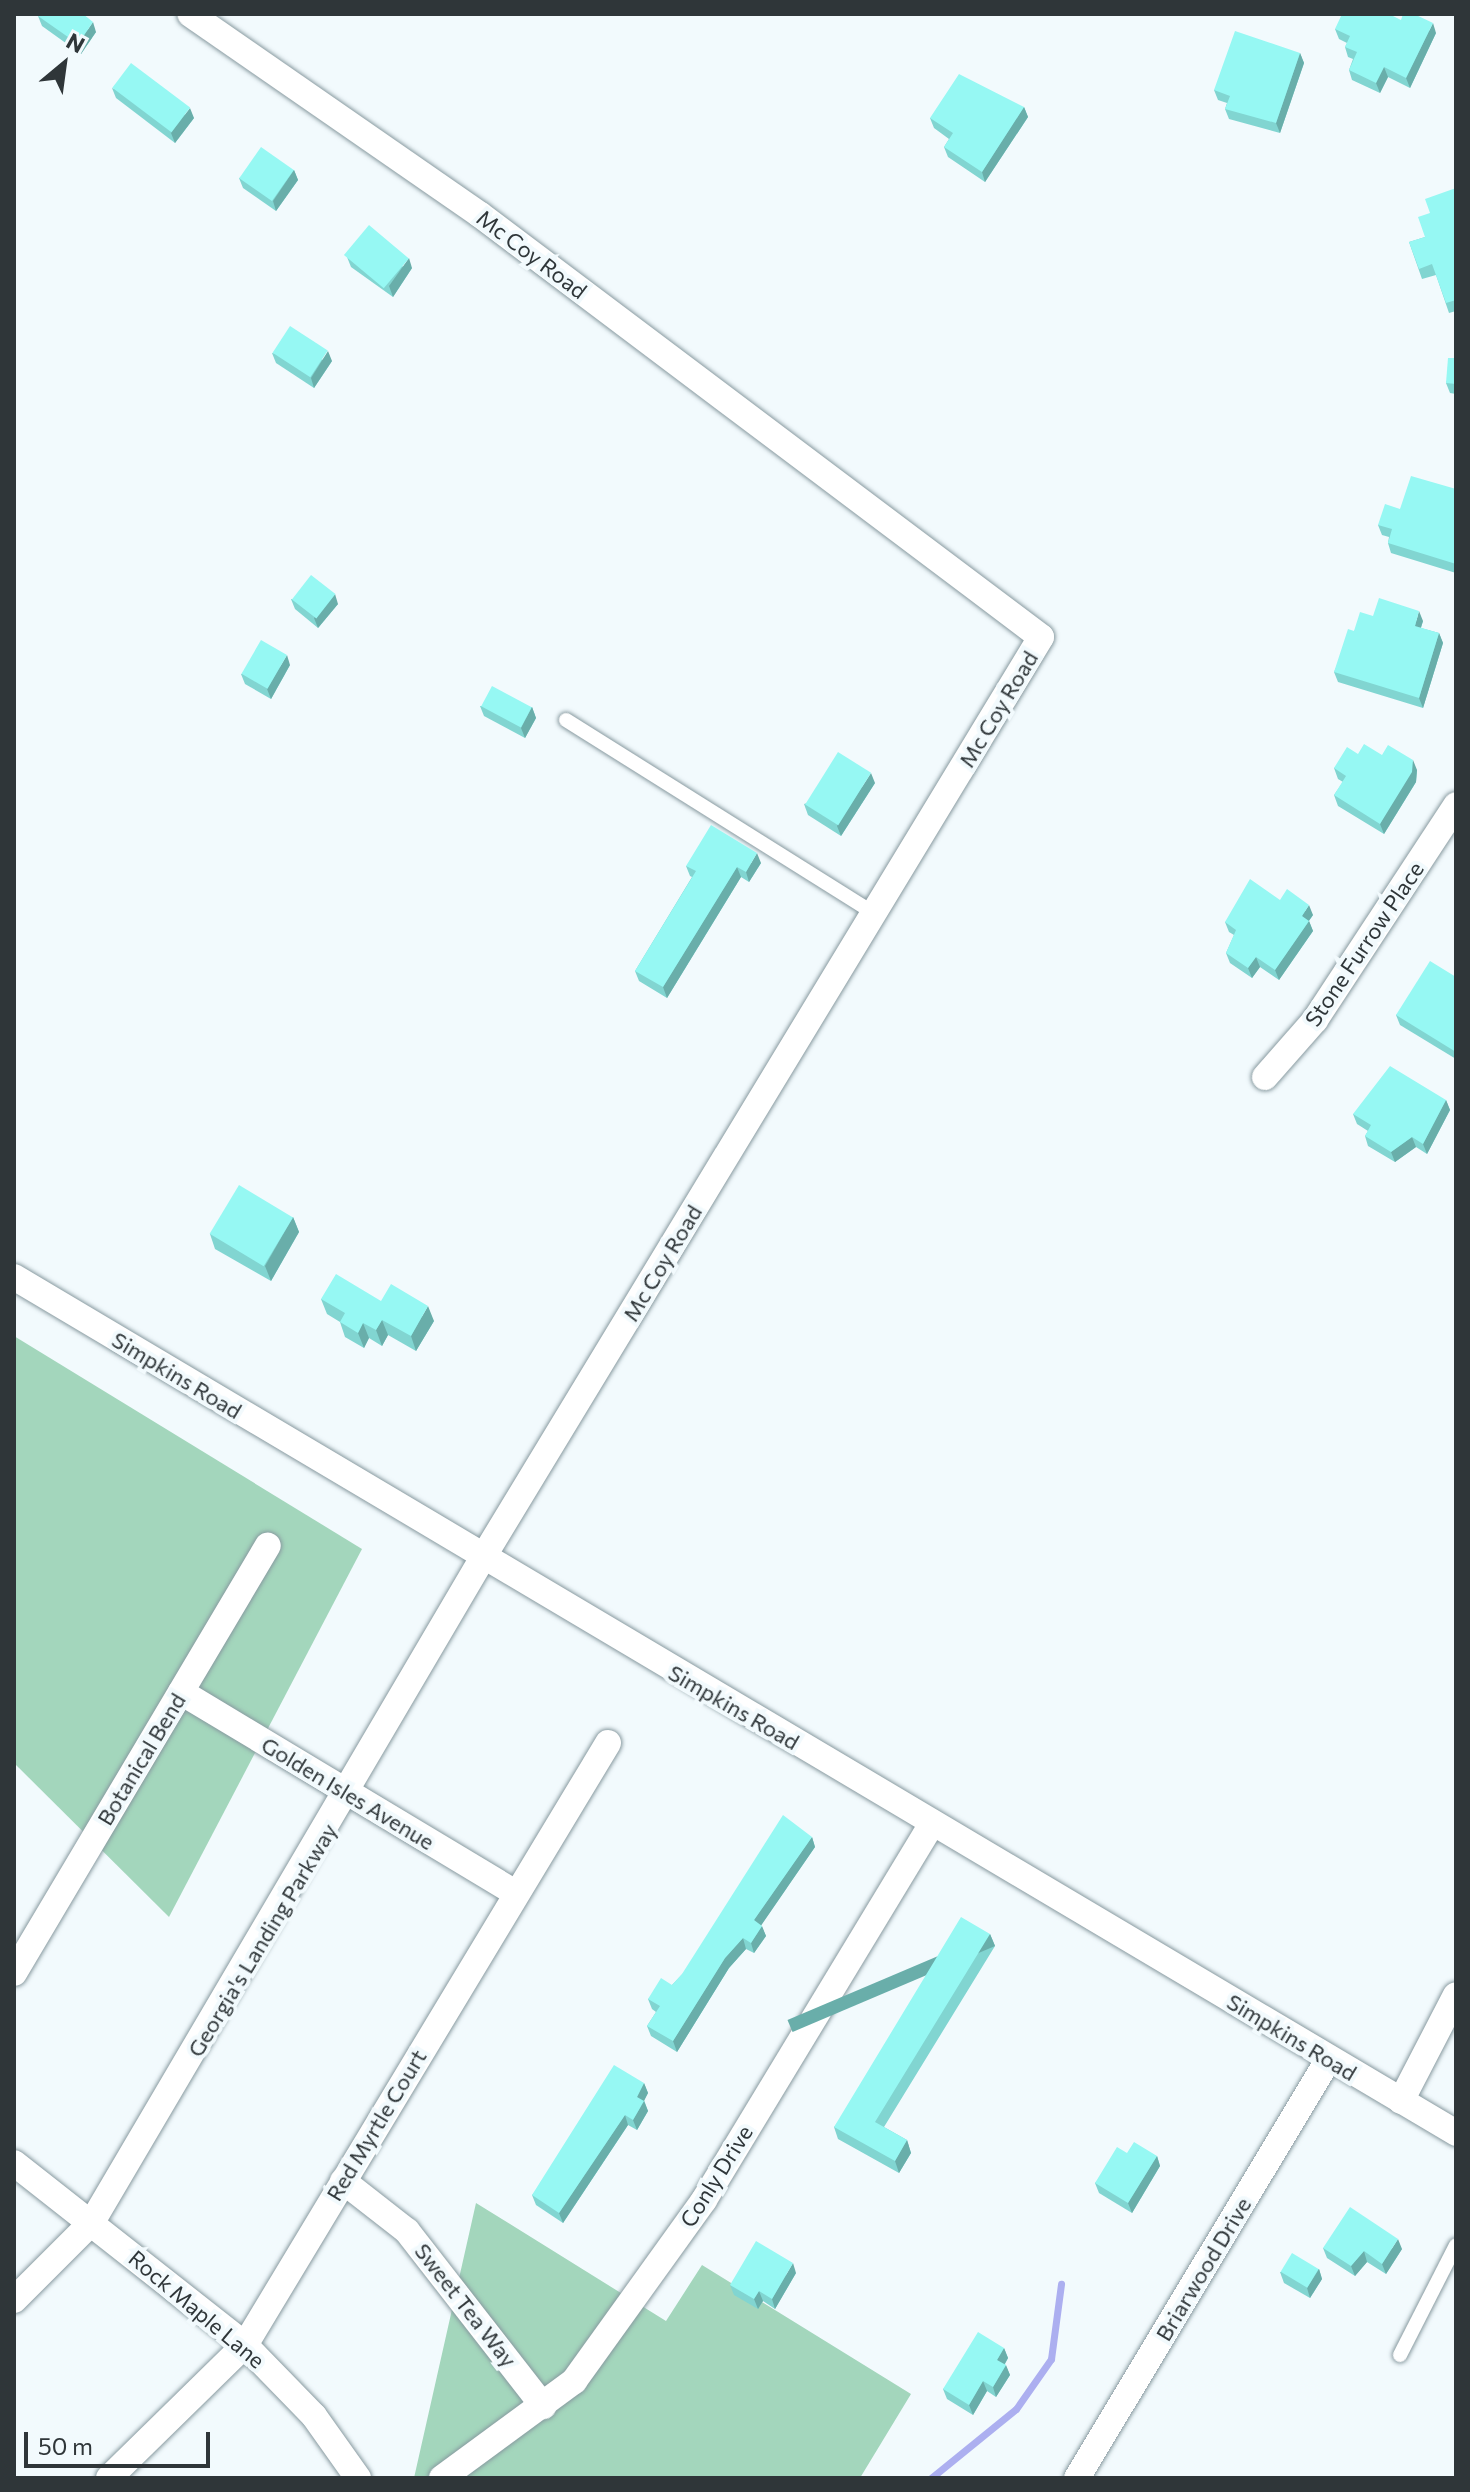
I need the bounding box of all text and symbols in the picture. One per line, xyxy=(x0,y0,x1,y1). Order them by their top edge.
north arrow xyxy=(24,24,104,104)
text: N xyxy=(62,27,90,58)
street label: Mc Coy Road xyxy=(472,204,592,304)
street label: Mc Coy Road xyxy=(953,646,1043,772)
street label: Stone Furrow Place xyxy=(1299,857,1429,1031)
street label: Mc Coy Road xyxy=(617,1200,707,1326)
street label: Simpkins Road xyxy=(107,1326,247,1424)
street label: Simpkins Road xyxy=(664,1659,804,1755)
street label: Botanical Bend xyxy=(91,1688,191,1830)
street label: Golden Isles Avenue xyxy=(257,1731,439,1855)
street label: Georgia's Landing Parkway xyxy=(182,1819,342,2061)
street label: Simpkins Road xyxy=(1222,1988,1362,2086)
street label: Red Myrtle Court xyxy=(320,2045,432,2205)
street label: Conly Drive xyxy=(674,2120,758,2232)
street label: Briarwood Drive xyxy=(1150,2193,1256,2345)
street label: Sweet Tea Way xyxy=(410,2238,522,2372)
street label: Rock Maple Lane xyxy=(124,2244,270,2374)
scale bar xyxy=(28,2416,214,2466)
text: 50 m xyxy=(38,2431,93,2460)

